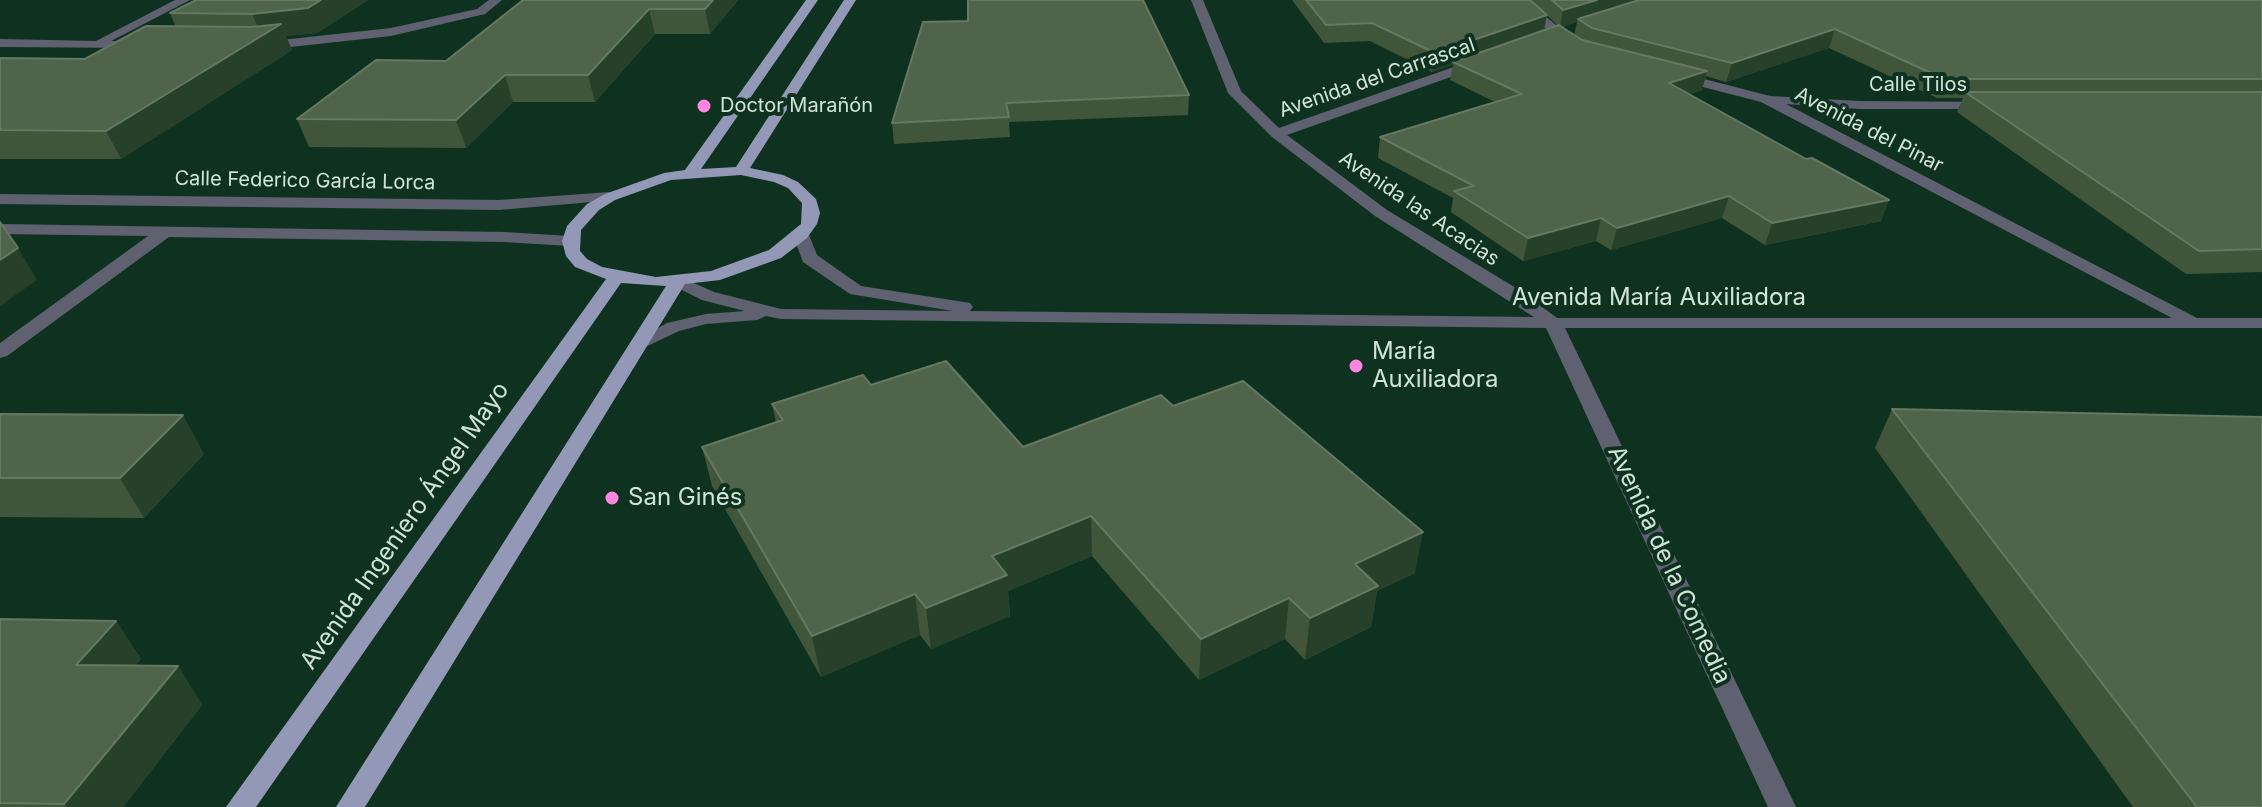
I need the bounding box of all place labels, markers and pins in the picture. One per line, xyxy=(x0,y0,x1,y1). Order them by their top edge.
place label: Doctor Marañón xyxy=(720,94,873,118)
marker: Doctor Marañón xyxy=(695,97,713,115)
place label: María Auxiliadora xyxy=(1372,338,1498,394)
marker: María Auxiliadora xyxy=(1347,357,1365,375)
place label: San Ginés xyxy=(628,484,742,512)
marker: San Ginés xyxy=(603,489,621,507)

